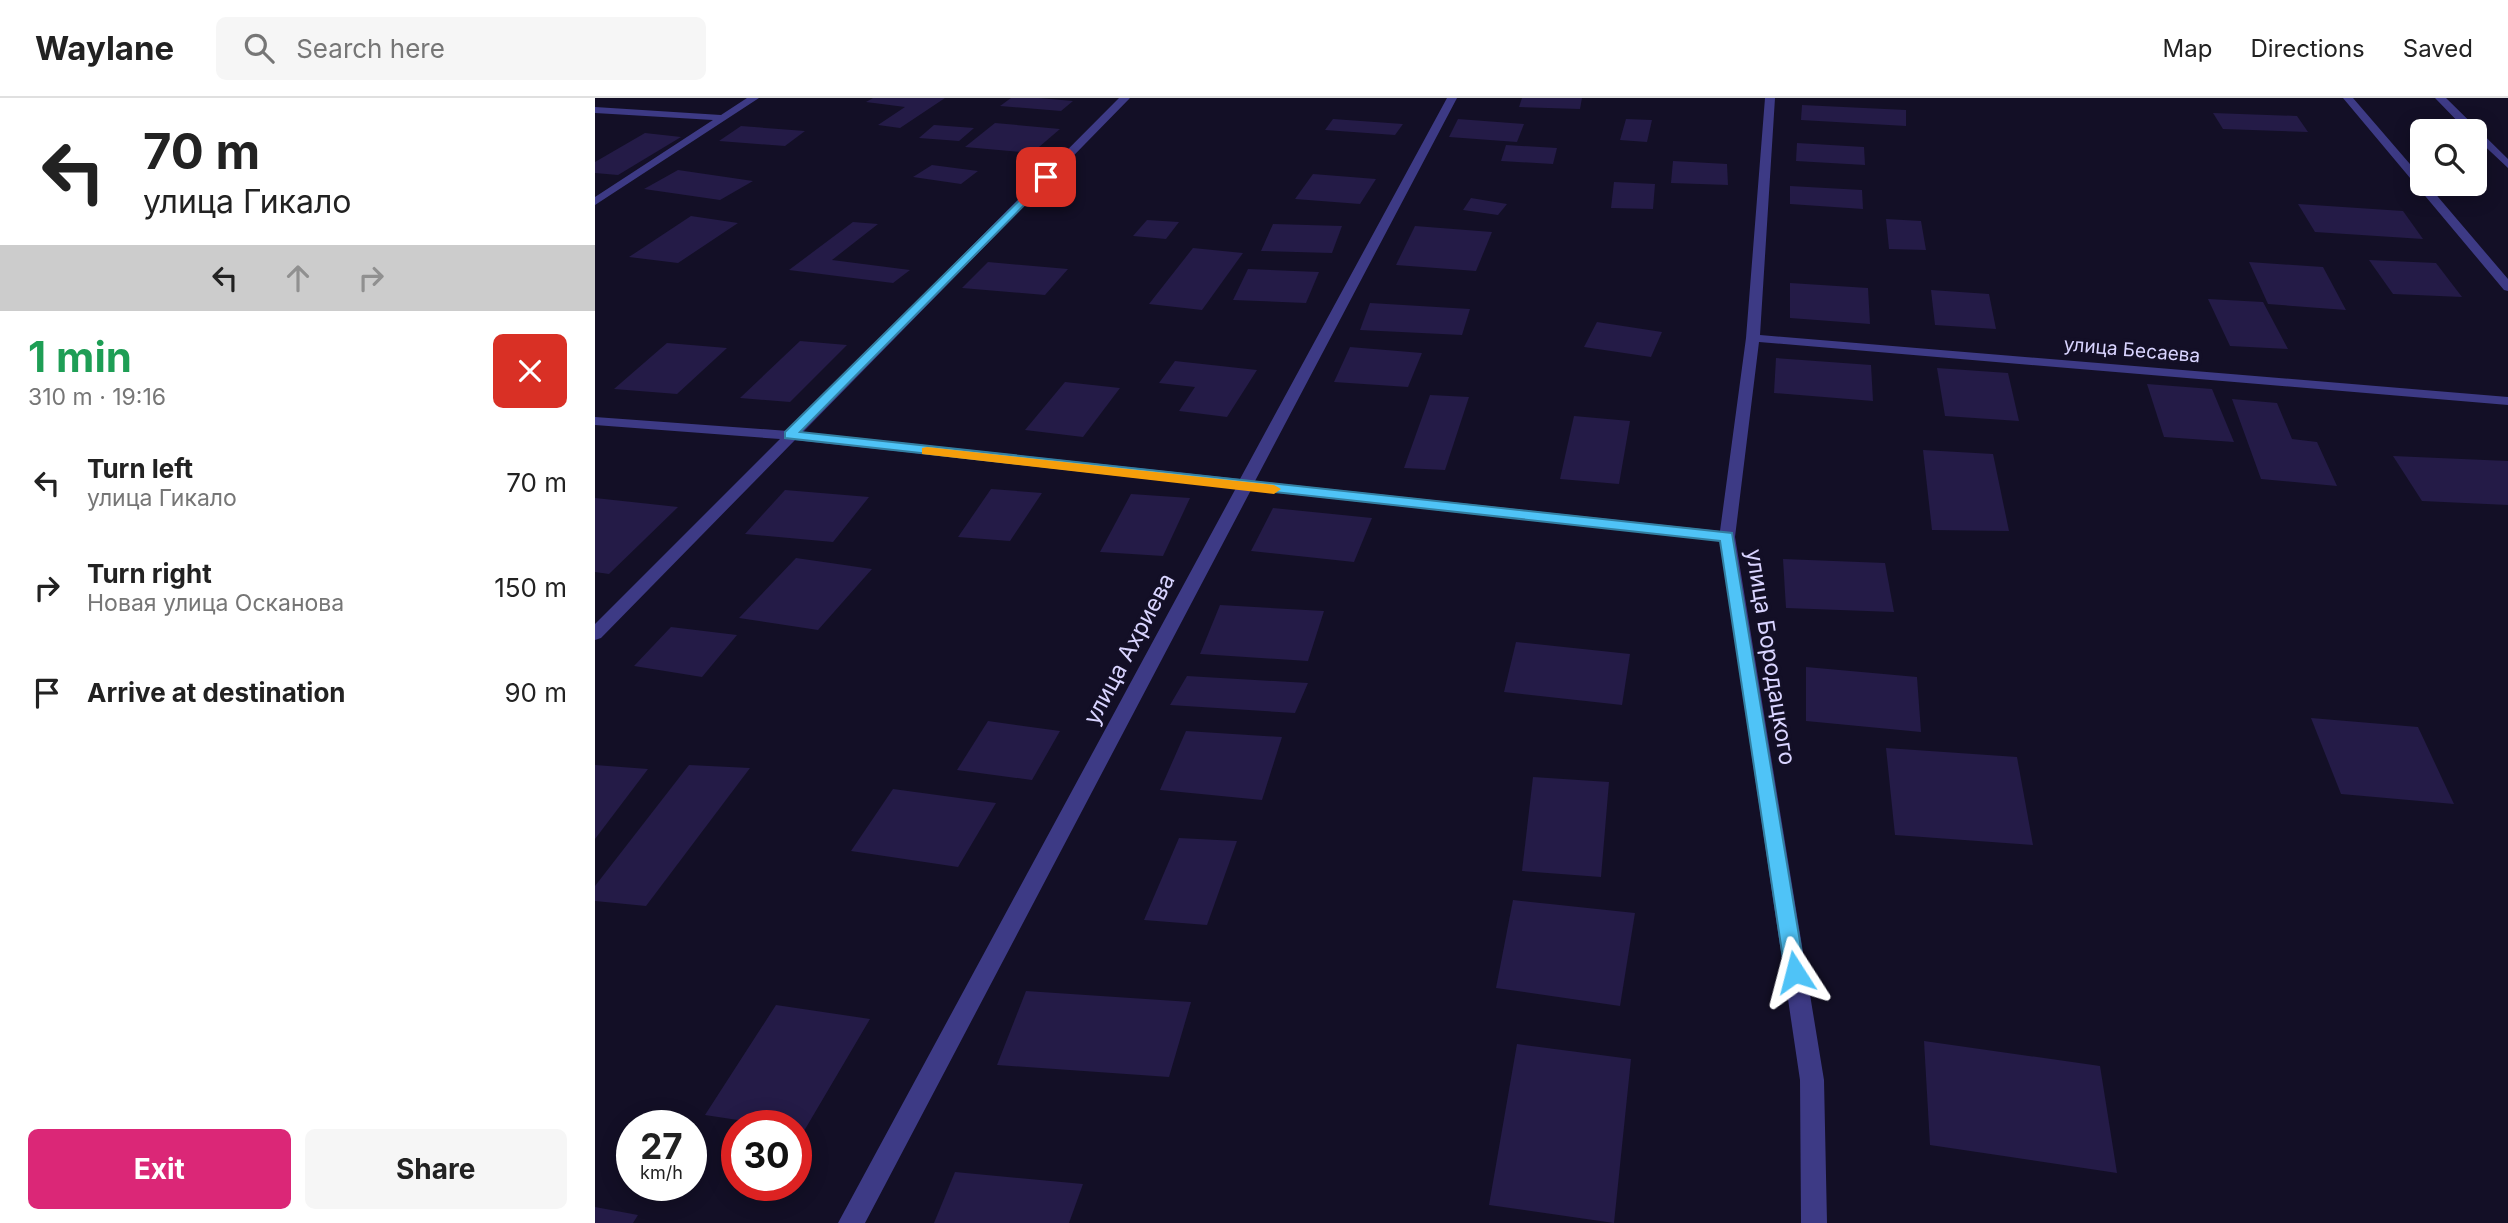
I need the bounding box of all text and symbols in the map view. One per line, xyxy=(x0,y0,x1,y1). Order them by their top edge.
search box xyxy=(216,17,706,80)
text: Waylane xyxy=(35,28,174,68)
icon: search xyxy=(240,29,278,67)
text: Search here xyxy=(296,33,445,64)
text: Map xyxy=(2163,34,2212,63)
text: Directions xyxy=(2250,34,2365,63)
text: Saved xyxy=(2403,34,2473,63)
map controls xyxy=(2410,119,2487,196)
button: search xyxy=(2410,119,2487,196)
text: 70 m xyxy=(143,122,260,181)
icon: left xyxy=(28,126,119,217)
pin xyxy=(1016,147,1076,207)
icon: arrive xyxy=(1027,158,1065,196)
text: улица Гикало xyxy=(143,182,351,221)
icon: left xyxy=(206,259,244,297)
icon: ahead xyxy=(279,259,317,297)
icon: right xyxy=(352,259,390,297)
text: 1 min xyxy=(28,331,132,382)
street label: улица Бесаева xyxy=(2063,333,2201,367)
button: close xyxy=(493,334,567,408)
text: 310 m · 19:16 xyxy=(28,383,166,411)
text: Turn left xyxy=(87,453,193,484)
icon: left xyxy=(28,464,66,502)
text: 70 m xyxy=(506,467,567,498)
text: улица Гикало xyxy=(87,484,237,512)
street label: улица Бородацкого xyxy=(1740,547,1802,767)
text: Turn right xyxy=(87,558,212,589)
icon: right xyxy=(28,569,66,607)
street label: улица Ахриева xyxy=(1077,569,1181,729)
text: 150 m xyxy=(494,572,567,603)
text: Новая улица Осканова xyxy=(87,589,344,617)
icon: arrive xyxy=(28,674,66,712)
text: Arrive at destination xyxy=(87,677,346,708)
text: 90 m xyxy=(504,677,567,708)
position arrow xyxy=(1758,935,1832,1009)
speed limit sign: 30 xyxy=(721,1110,812,1201)
text: 27 xyxy=(640,1125,683,1167)
button: Exit xyxy=(28,1129,291,1209)
button: Share xyxy=(305,1129,567,1209)
text: km/h xyxy=(640,1162,683,1183)

